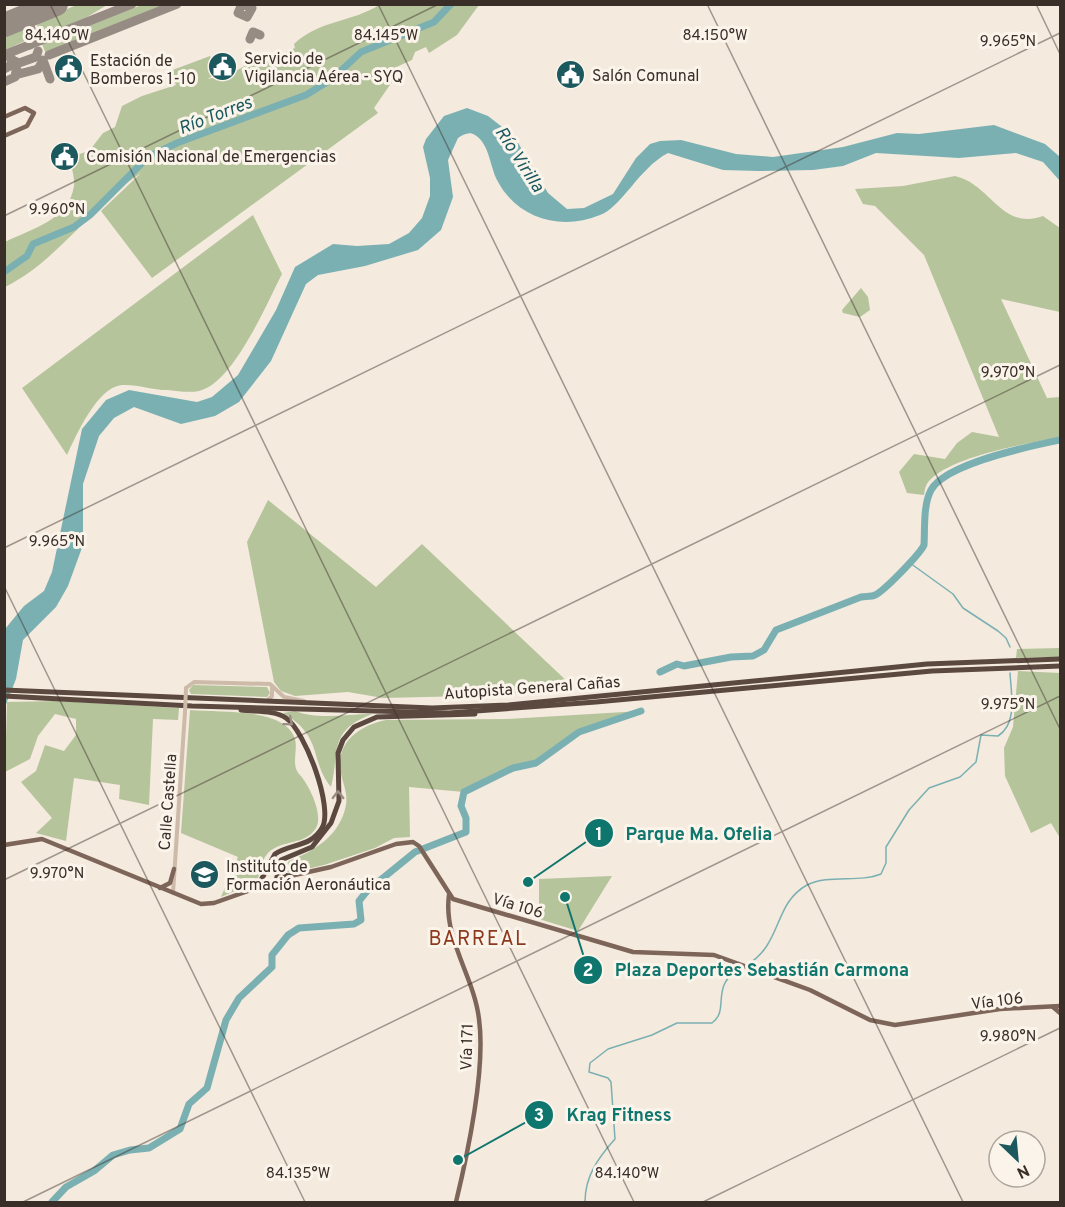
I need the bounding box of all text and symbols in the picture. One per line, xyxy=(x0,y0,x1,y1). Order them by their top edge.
text: 84.140°W xyxy=(25,27,89,46)
text: 84.145°W xyxy=(354,27,418,46)
text: 84.150°W xyxy=(682,27,748,46)
text: 9.965°N xyxy=(980,33,1036,52)
place label: Servicio de Vigilancia Aérea - SYQ xyxy=(244,50,403,88)
public building icon: Servicio de Vigilancia Aérea - SYQ xyxy=(207,51,239,83)
place label: Estación de Bomberos 1-10 xyxy=(90,52,196,90)
public building icon: Estación de Bomberos 1-10 xyxy=(53,53,85,85)
public building icon: Salón Comunal xyxy=(555,59,587,91)
place label: Salón Comunal xyxy=(592,67,700,87)
water label: Río Torres xyxy=(175,92,256,141)
water label: Río Virilla xyxy=(489,122,549,198)
public building icon: Comisión Nacional de Emergencias xyxy=(49,140,81,172)
place label: Comisión Nacional de Emergencias xyxy=(86,148,336,168)
text: 9.960°N xyxy=(29,201,85,220)
text: 9.970°N xyxy=(981,364,1035,383)
text: 9.965°N xyxy=(29,533,85,552)
street label: Autopista General Cañas xyxy=(443,673,621,705)
text: 9.975°N xyxy=(981,696,1035,715)
one-way arrow xyxy=(282,715,293,726)
street label: Calle Castella xyxy=(156,753,182,851)
one-way arrow xyxy=(332,791,344,800)
callout: Parque Ma. Ofelia xyxy=(584,815,785,851)
text: 1 xyxy=(595,824,603,847)
text: Parque Ma. Ofelia xyxy=(626,824,772,847)
place label: Instituto de Formación Aeronáutica xyxy=(226,858,391,896)
school or university icon: Instituto de Formación Aeronáutica xyxy=(189,859,221,891)
text: 9.970°N xyxy=(30,865,84,884)
street label: Vía 106 xyxy=(489,890,545,924)
district label: BARREAL xyxy=(428,927,528,953)
callout: Plaza Deportes Sebastián Carmona xyxy=(573,952,921,988)
text: 2 xyxy=(582,960,594,983)
text: Plaza Deportes Sebastián Carmona xyxy=(615,960,909,983)
street label: Vía 106 xyxy=(970,989,1025,1015)
street label: Vía 171 xyxy=(457,1023,479,1071)
text: 9.980°N xyxy=(980,1028,1036,1047)
callout: Krag Fitness xyxy=(524,1097,683,1133)
text: 3 xyxy=(534,1105,544,1128)
text: Krag Fitness xyxy=(566,1105,672,1128)
north arrow xyxy=(987,1129,1047,1189)
text: N xyxy=(1013,1159,1032,1182)
text: 84.135°W xyxy=(266,1165,330,1184)
text: 84.140°W xyxy=(595,1165,659,1184)

